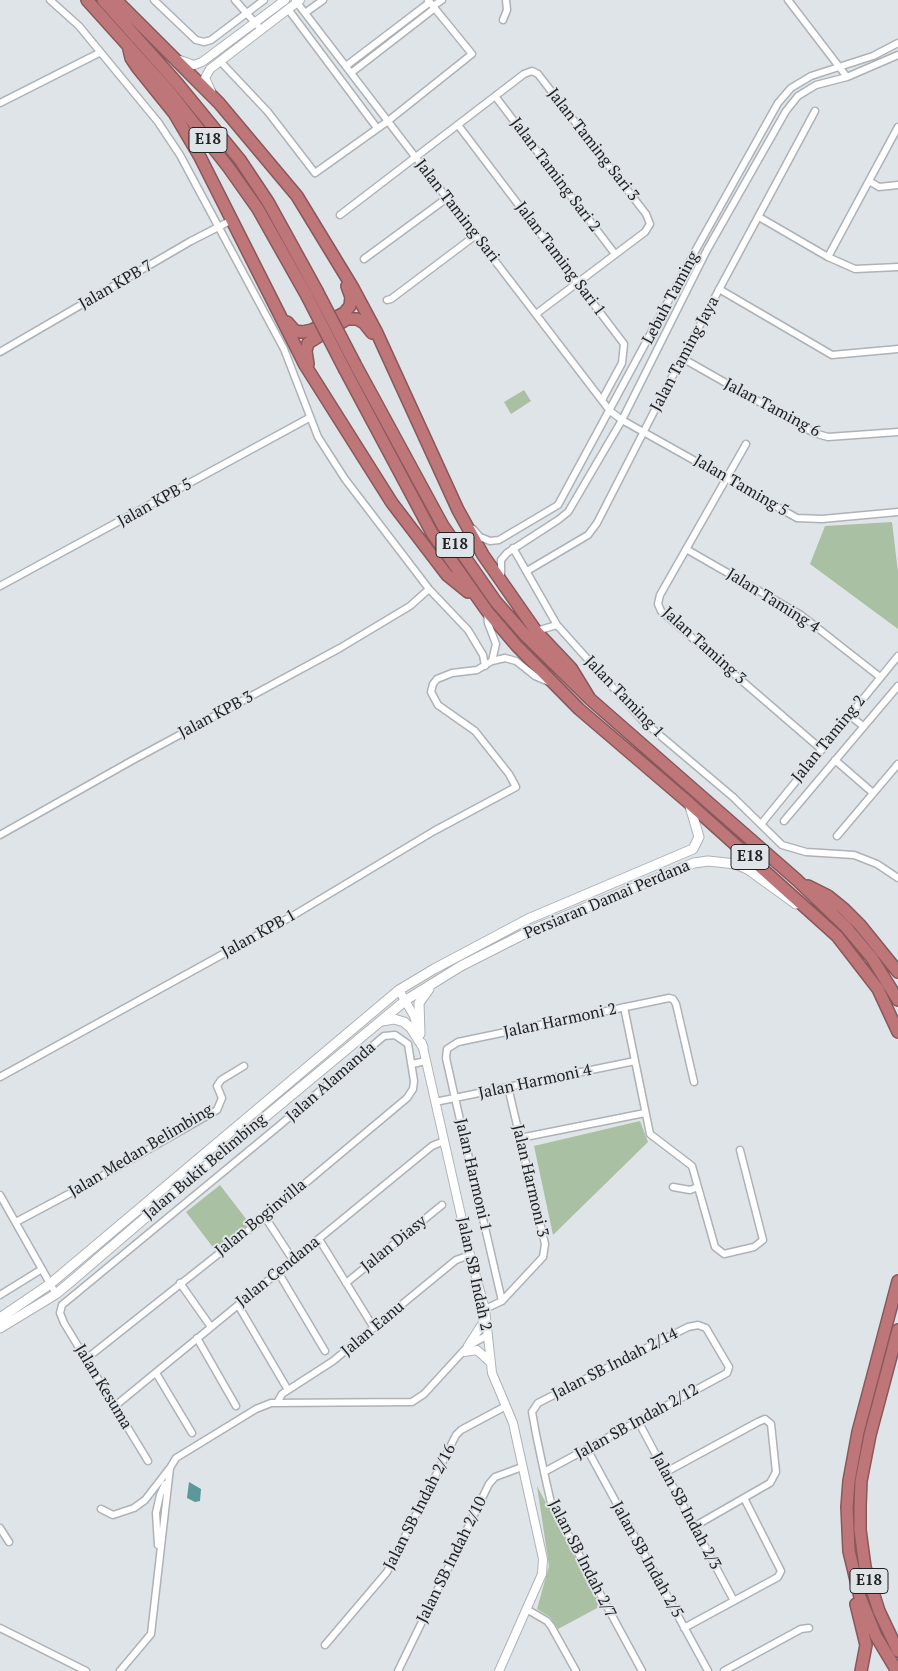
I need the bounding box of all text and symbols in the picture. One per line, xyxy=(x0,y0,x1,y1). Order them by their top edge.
street label: Jalan Taming Sari 3 xyxy=(543,85,643,205)
street label: Jalan Taming Sari 2 xyxy=(506,114,604,236)
road number: E18 xyxy=(189,128,227,152)
street label: Jalan Taming Sari xyxy=(411,156,503,266)
street label: Jalan Taming Sari 1 xyxy=(511,198,609,320)
street label: Lebuh Taming xyxy=(639,248,703,348)
street label: Jalan KPB 7 xyxy=(76,256,156,314)
street label: Jalan Taming Jaya xyxy=(647,293,723,415)
street label: Jalan Taming 6 xyxy=(721,375,823,441)
street label: Jalan Taming 5 xyxy=(690,451,792,521)
street label: Jalan KPB 5 xyxy=(115,475,195,531)
road number: E18 xyxy=(436,532,474,558)
street label: Jalan Taming 4 xyxy=(723,565,823,637)
street label: Jalan Taming 3 xyxy=(658,603,750,689)
street label: Jalan Taming 1 xyxy=(580,652,668,742)
street label: Jalan KPB 3 xyxy=(175,687,257,743)
street label: Jalan Taming 2 xyxy=(788,692,870,786)
road number: E18 xyxy=(731,844,769,870)
street label: Persiaran Damai Perdana xyxy=(521,856,693,944)
street label: Jalan KPB 1 xyxy=(219,906,299,962)
street label: Jalan Harmoni 2 xyxy=(502,1000,618,1042)
street label: Jalan Alamanda xyxy=(282,1038,380,1126)
street label: Jalan Harmoni 4 xyxy=(477,1061,593,1103)
street label: Jalan Medan Belimbing xyxy=(65,1100,217,1202)
street label: Jalan Bukit Belimbing xyxy=(140,1110,270,1224)
street label: Jalan Harmoni 1 xyxy=(451,1117,495,1233)
street label: Jalan Harmoni 3 xyxy=(508,1123,552,1239)
street label: Jalan Boginvilla xyxy=(211,1175,311,1261)
street label: Jalan Diasy xyxy=(357,1212,431,1276)
street label: Jalan SB Indah 2 xyxy=(453,1215,495,1333)
street label: Jalan Cendana xyxy=(232,1232,324,1312)
street label: Jalan Eanu xyxy=(338,1297,408,1361)
street label: Jalan SB Indah 2/14 xyxy=(549,1324,681,1404)
street label: Jalan Kesuma xyxy=(70,1341,136,1433)
street label: Jalan SB Indah 2/12 xyxy=(572,1380,702,1464)
street label: Jalan SB Indah 2/16 xyxy=(380,1441,460,1573)
street label: Jalan SB Indah 2/3 xyxy=(647,1449,725,1573)
street label: Jalan SB Indah 2/10 xyxy=(413,1494,491,1626)
street label: Jalan SB Indah 2/7 xyxy=(544,1497,620,1621)
street label: Jalan SB Indah 2/5 xyxy=(607,1498,687,1622)
road number: E18 xyxy=(850,1568,888,1594)

